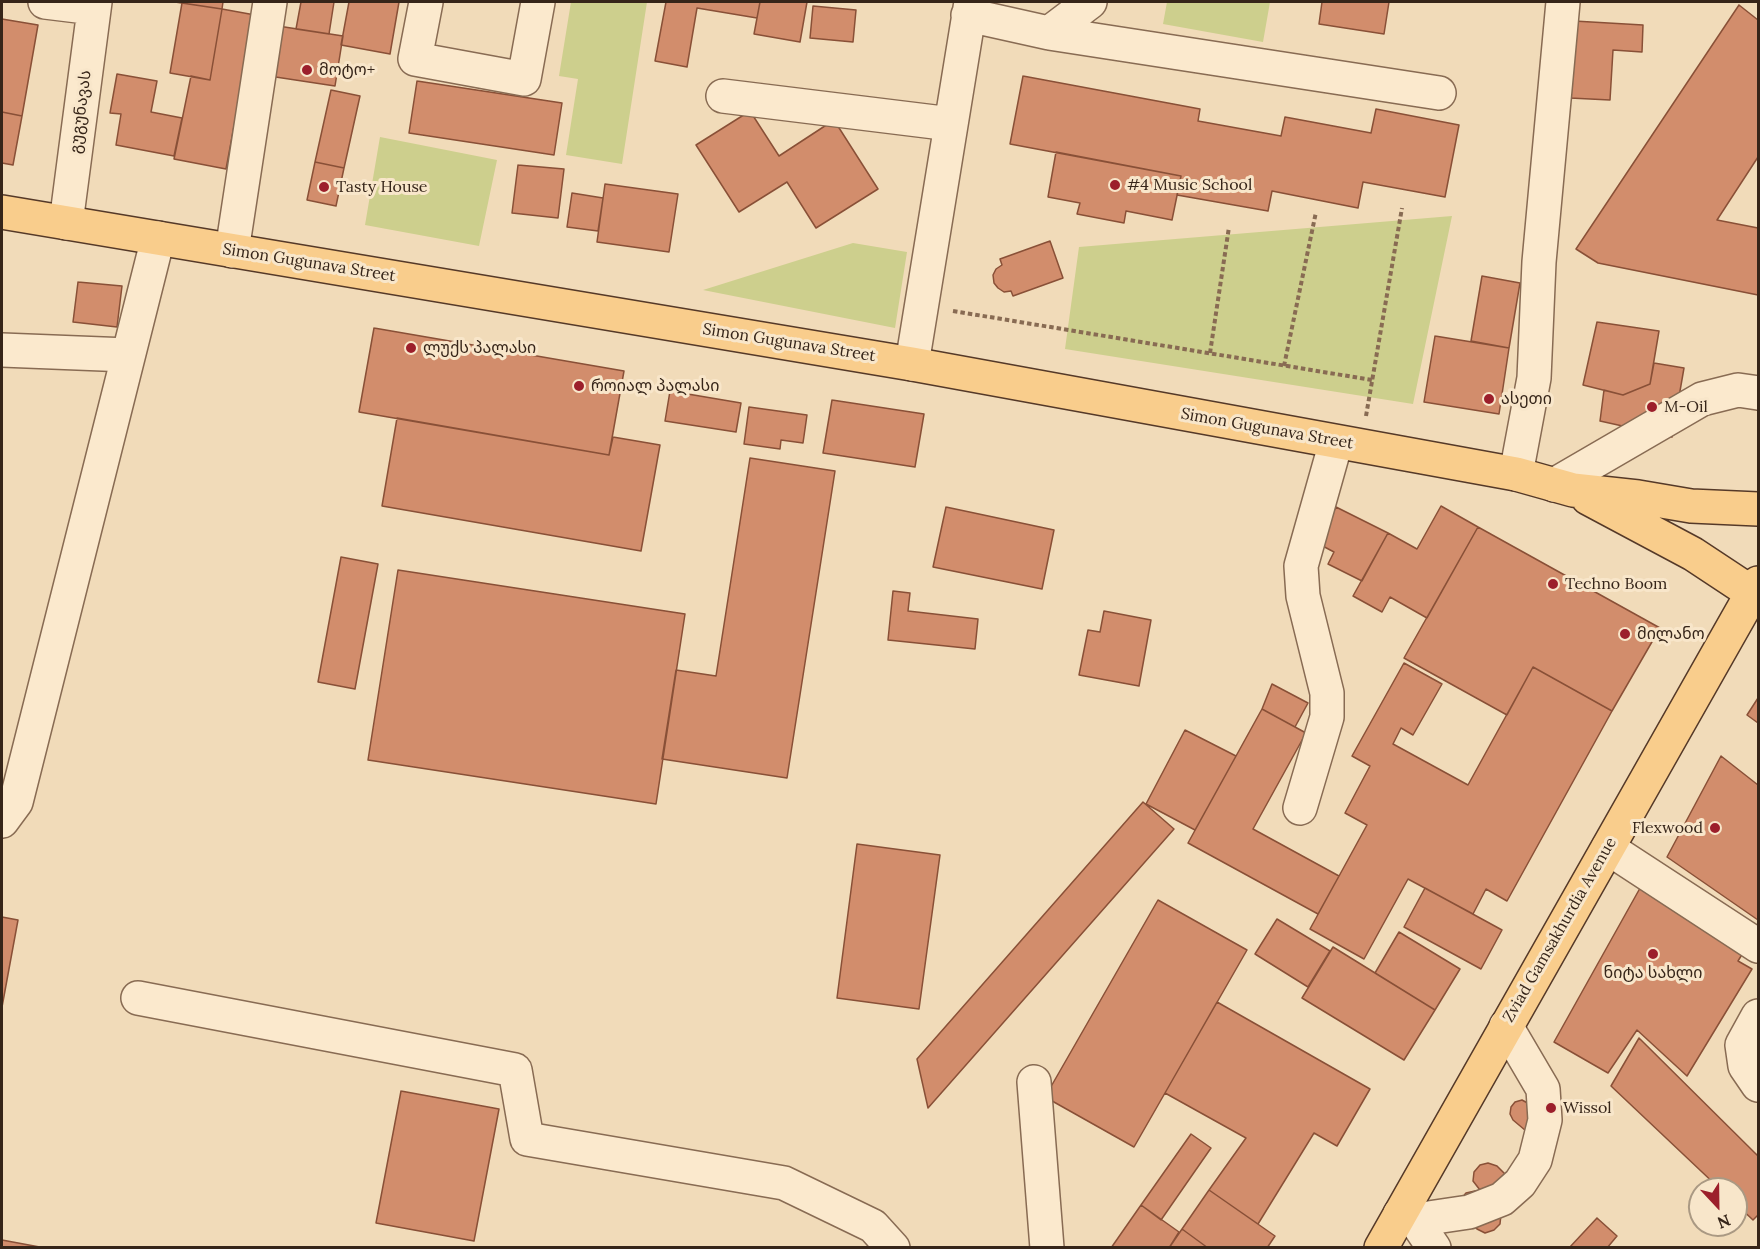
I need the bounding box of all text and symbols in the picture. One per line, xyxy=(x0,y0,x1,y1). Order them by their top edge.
place label: მოტო+ xyxy=(319,60,375,80)
marker: მოტო+ xyxy=(300,63,314,77)
street label: გუგუნავას xyxy=(66,69,96,155)
place label: #4 Music School xyxy=(1127,175,1252,195)
place label: Tasty House xyxy=(336,177,428,197)
marker: #4 Music School xyxy=(1108,178,1122,192)
marker: Tasty House xyxy=(317,180,331,194)
street label: Simon Gugunava Street xyxy=(221,240,397,286)
street label: Simon Gugunava Street xyxy=(701,320,877,366)
place label: ლუქს პალასი xyxy=(423,338,536,358)
marker: ლუქს პალასი xyxy=(404,341,418,355)
place label: როიალ პალასი xyxy=(591,376,719,396)
marker: როიალ პალასი xyxy=(572,379,586,393)
place label: ასეთი xyxy=(1501,389,1552,409)
marker: ასეთი xyxy=(1482,392,1496,406)
place label: M-Oil xyxy=(1664,397,1708,417)
marker: M-Oil xyxy=(1645,400,1659,414)
street label: Simon Gugunava Street xyxy=(1179,404,1355,454)
place label: Techno Boom xyxy=(1565,574,1667,594)
marker: Techno Boom xyxy=(1546,577,1560,591)
place label: მილანო xyxy=(1637,624,1705,644)
marker: მილანო xyxy=(1618,627,1632,641)
place label: Flexwood xyxy=(1632,818,1703,838)
marker: Flexwood xyxy=(1708,821,1722,835)
street label: Zviad Gamsakhurdia Avenue xyxy=(1499,834,1621,1026)
marker: ნიტა სახლი xyxy=(1646,947,1660,961)
place label: ნიტა სახლი xyxy=(1604,963,1702,983)
place label: Wissol xyxy=(1563,1098,1612,1118)
marker: Wissol xyxy=(1544,1101,1558,1115)
north arrow xyxy=(1688,1177,1748,1237)
text: N xyxy=(1715,1210,1733,1233)

